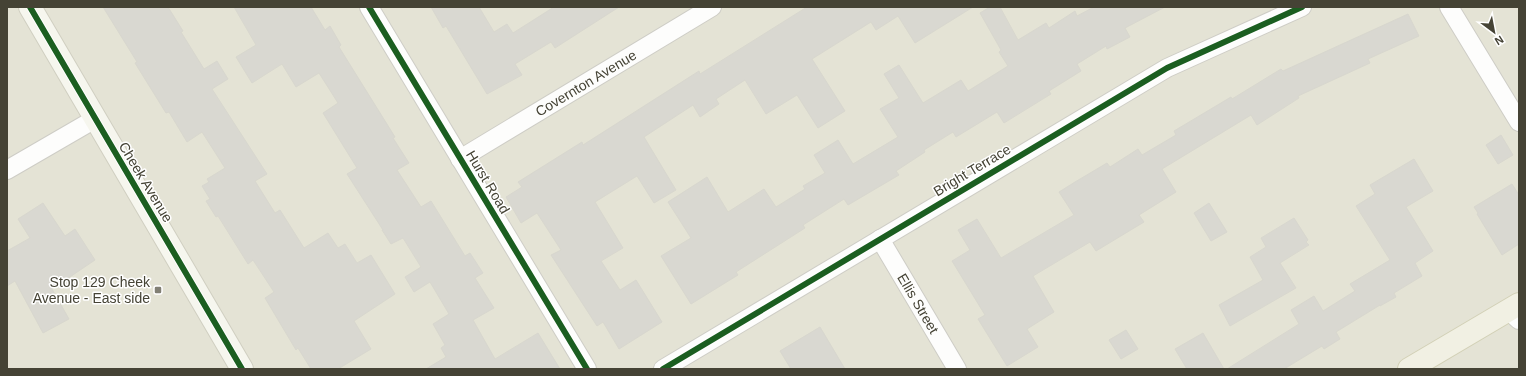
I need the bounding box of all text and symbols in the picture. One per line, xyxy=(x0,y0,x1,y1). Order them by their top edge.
north arrow xyxy=(1474,12,1514,52)
text: N xyxy=(1493,33,1506,48)
street label: Covernton Avenue xyxy=(532,46,639,120)
street label: Cheek Avenue xyxy=(116,139,176,225)
street label: Bright Terrace xyxy=(931,141,1014,199)
street label: Hurst Road xyxy=(463,148,513,216)
street label: Ellis Street xyxy=(894,271,942,337)
place label: Stop 129 Cheek Avenue - East side xyxy=(33,274,151,306)
marker: Stop 129 Cheek Avenue - East side xyxy=(153,285,163,295)

